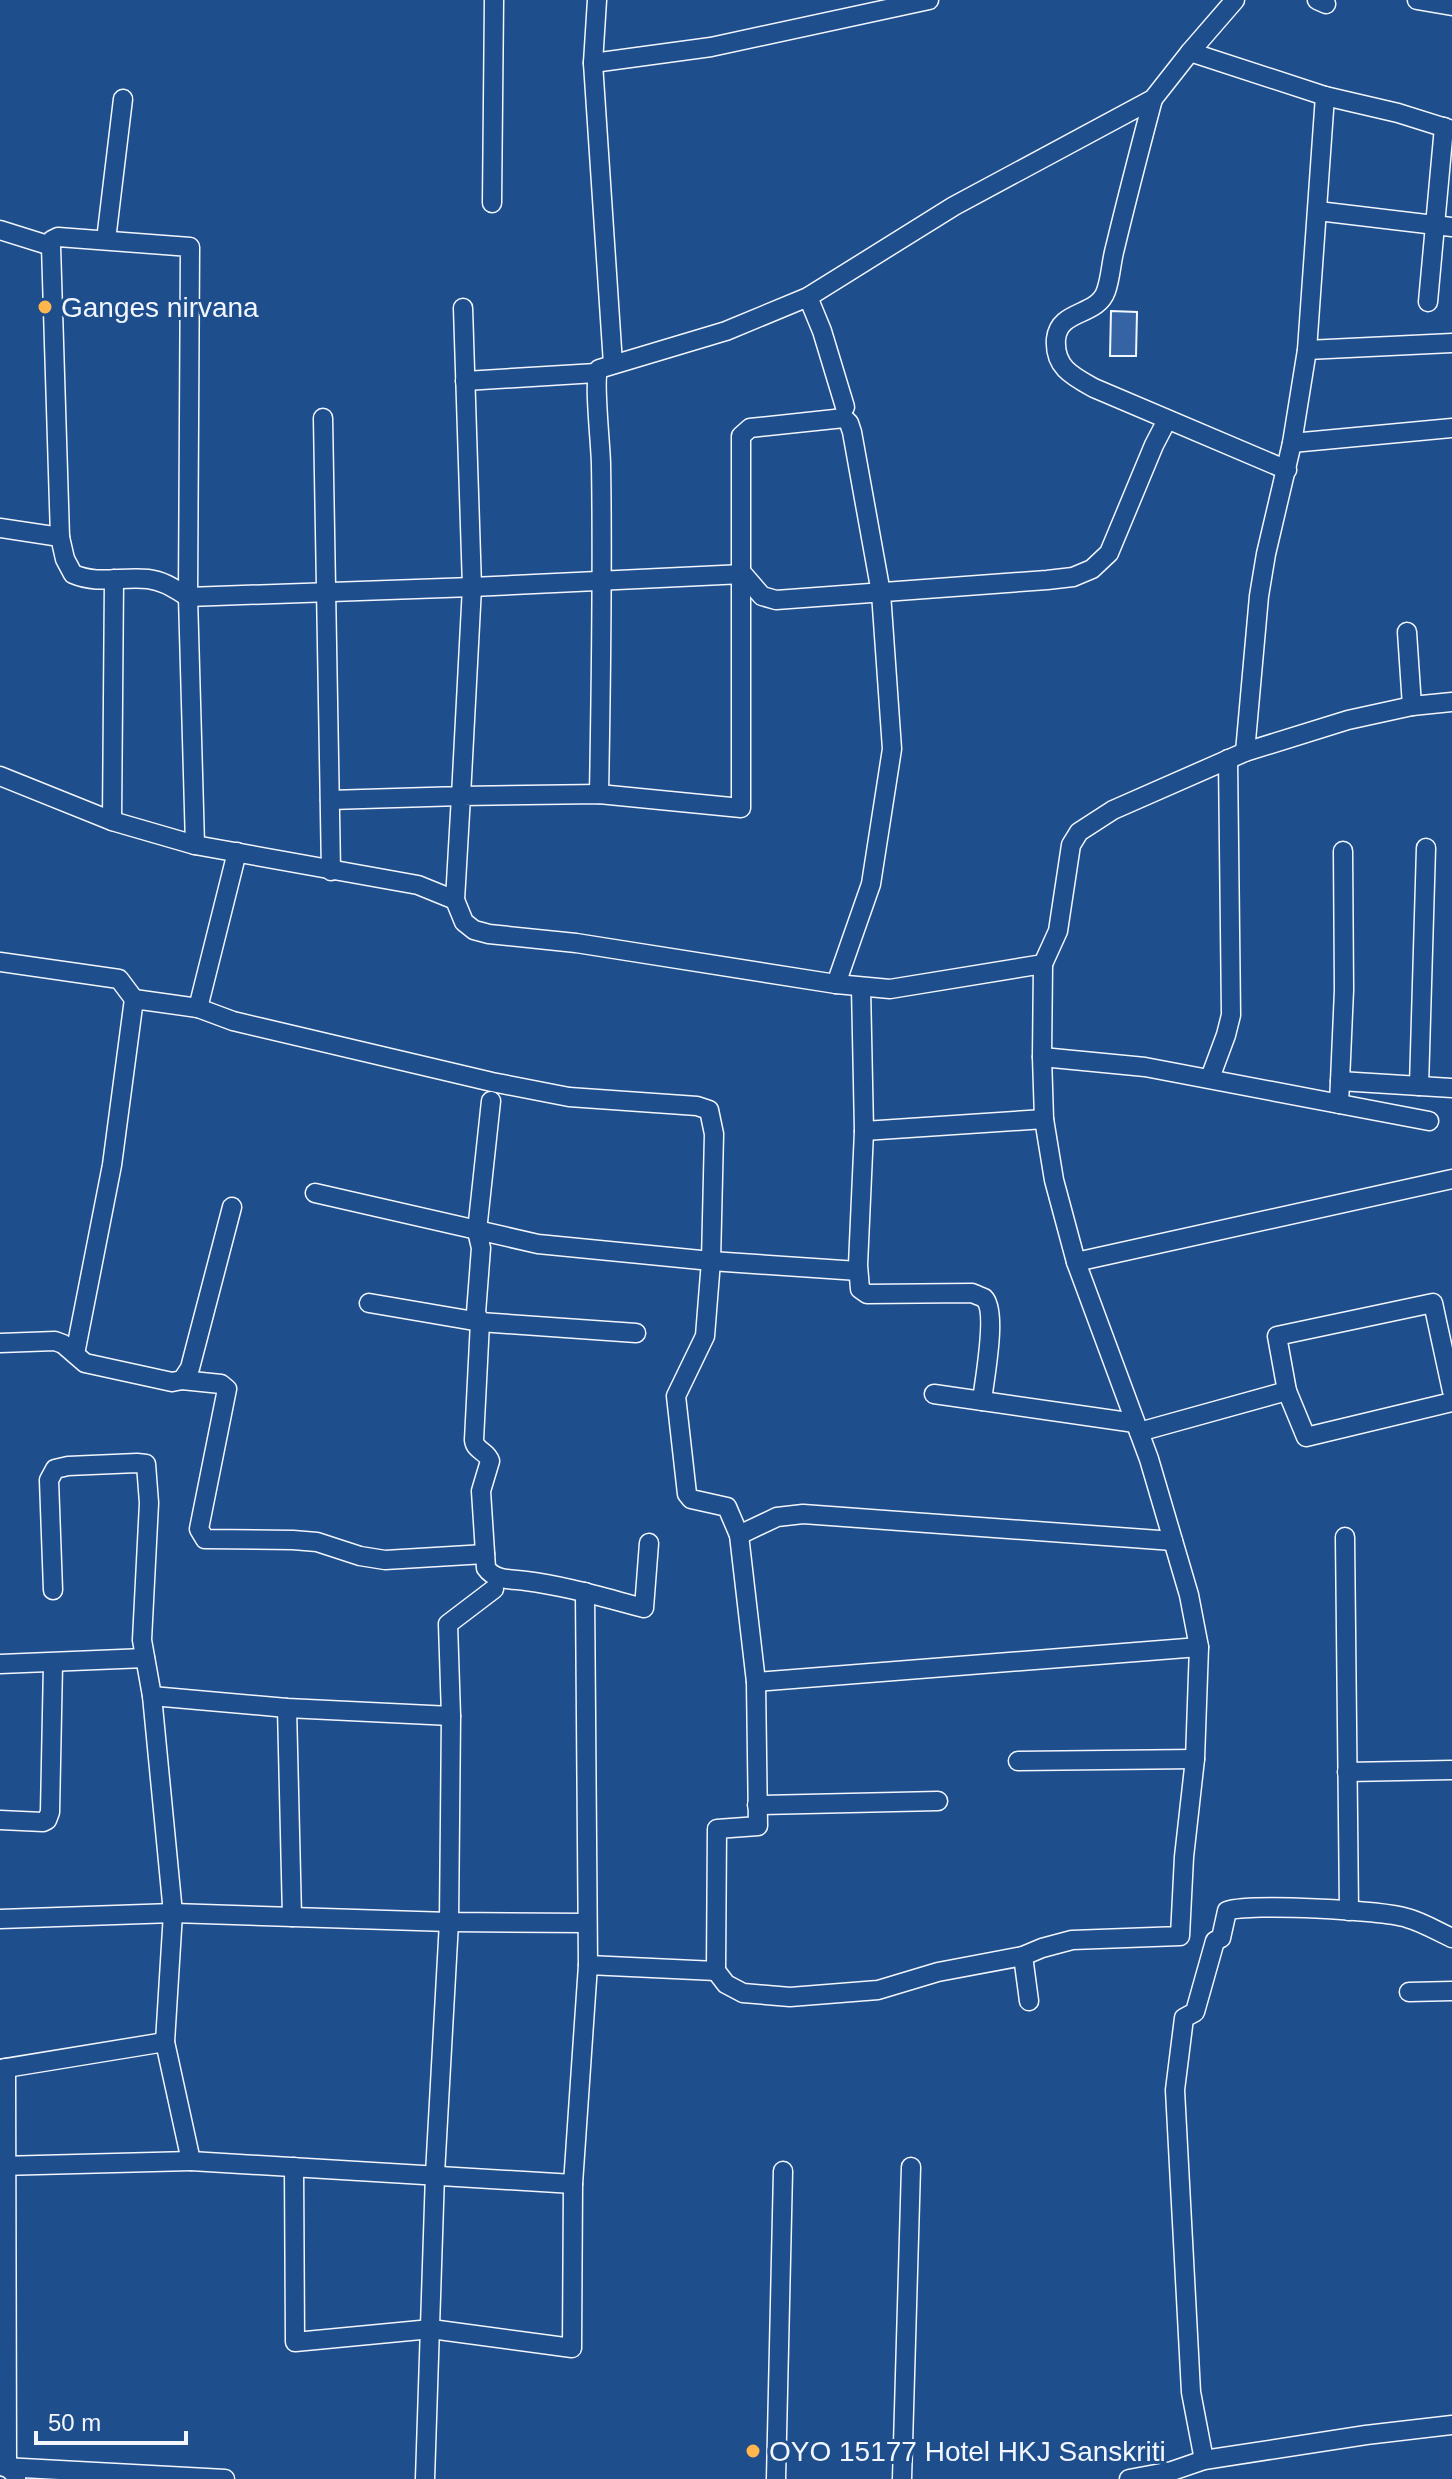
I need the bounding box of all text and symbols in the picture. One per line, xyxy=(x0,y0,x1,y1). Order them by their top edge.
place label: Ganges nirvana xyxy=(61,292,259,323)
marker: Ganges nirvana xyxy=(36,298,54,316)
scale bar xyxy=(36,2395,186,2445)
text: 50 m xyxy=(48,2409,101,2436)
place label: OYO 15177 Hotel HKJ Sanskriti xyxy=(769,2436,1166,2467)
marker: OYO 15177 Hotel HKJ Sanskriti xyxy=(744,2442,762,2460)

